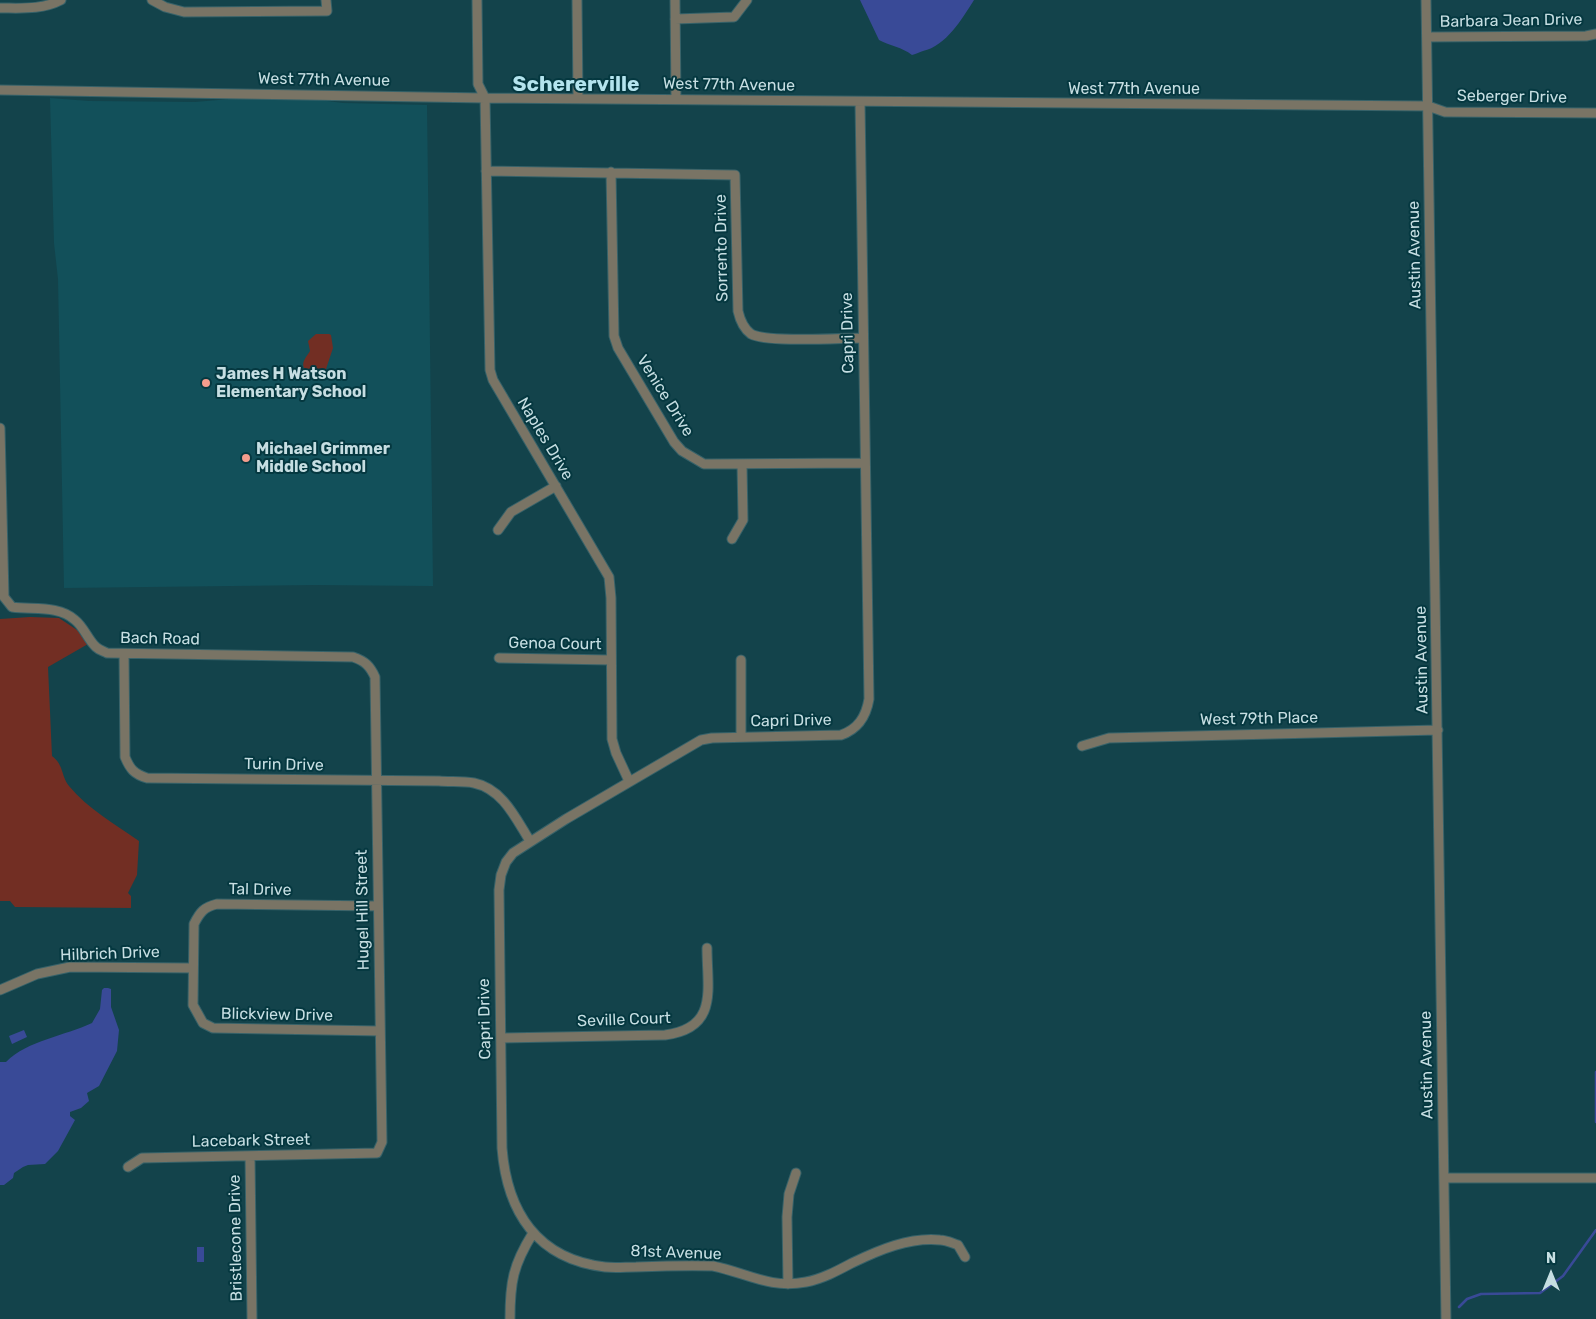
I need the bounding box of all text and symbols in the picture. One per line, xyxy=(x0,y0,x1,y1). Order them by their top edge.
street label: Barbara Jean Drive xyxy=(1439,10,1583,32)
street label: West 77th Avenue xyxy=(258,69,390,91)
district label: Schererville xyxy=(513,72,639,98)
street label: West 77th Avenue xyxy=(663,74,795,96)
street label: West 77th Avenue xyxy=(1068,79,1200,99)
street label: Seberger Drive xyxy=(1457,86,1567,108)
street label: Sorrento Drive xyxy=(711,194,733,302)
street label: Austin Avenue xyxy=(1404,201,1426,309)
street label: Capri Drive xyxy=(838,292,858,374)
street label: Venice Drive xyxy=(632,352,698,440)
place label: James H Watson Elementary School xyxy=(216,364,366,402)
marker: James H Watson Elementary School xyxy=(200,377,212,389)
street label: Naples Drive xyxy=(513,394,577,484)
place label: Michael Grimmer Middle School xyxy=(256,439,390,477)
marker: Michael Grimmer Middle School xyxy=(240,452,252,464)
street label: Austin Avenue xyxy=(1411,606,1433,714)
street label: Bach Road xyxy=(120,629,200,649)
street label: Genoa Court xyxy=(508,634,602,654)
street label: West 79th Place xyxy=(1200,708,1318,730)
street label: Capri Drive xyxy=(750,711,832,731)
street label: Turin Drive xyxy=(244,755,324,775)
street label: Hugel Hill Street xyxy=(352,850,374,970)
street label: Tal Drive xyxy=(228,880,292,900)
street label: Hilbrich Drive xyxy=(60,943,160,965)
street label: Capri Drive xyxy=(475,978,495,1060)
street label: Blickview Drive xyxy=(221,1004,333,1026)
street label: Seville Court xyxy=(577,1009,671,1031)
street label: Austin Avenue xyxy=(1416,1011,1438,1119)
street label: Lacebark Street xyxy=(192,1130,310,1152)
street label: Bristlecone Drive xyxy=(225,1174,247,1302)
street label: 81st Avenue xyxy=(630,1242,722,1264)
north arrow xyxy=(1526,1249,1576,1299)
text: N xyxy=(1546,1250,1556,1267)

